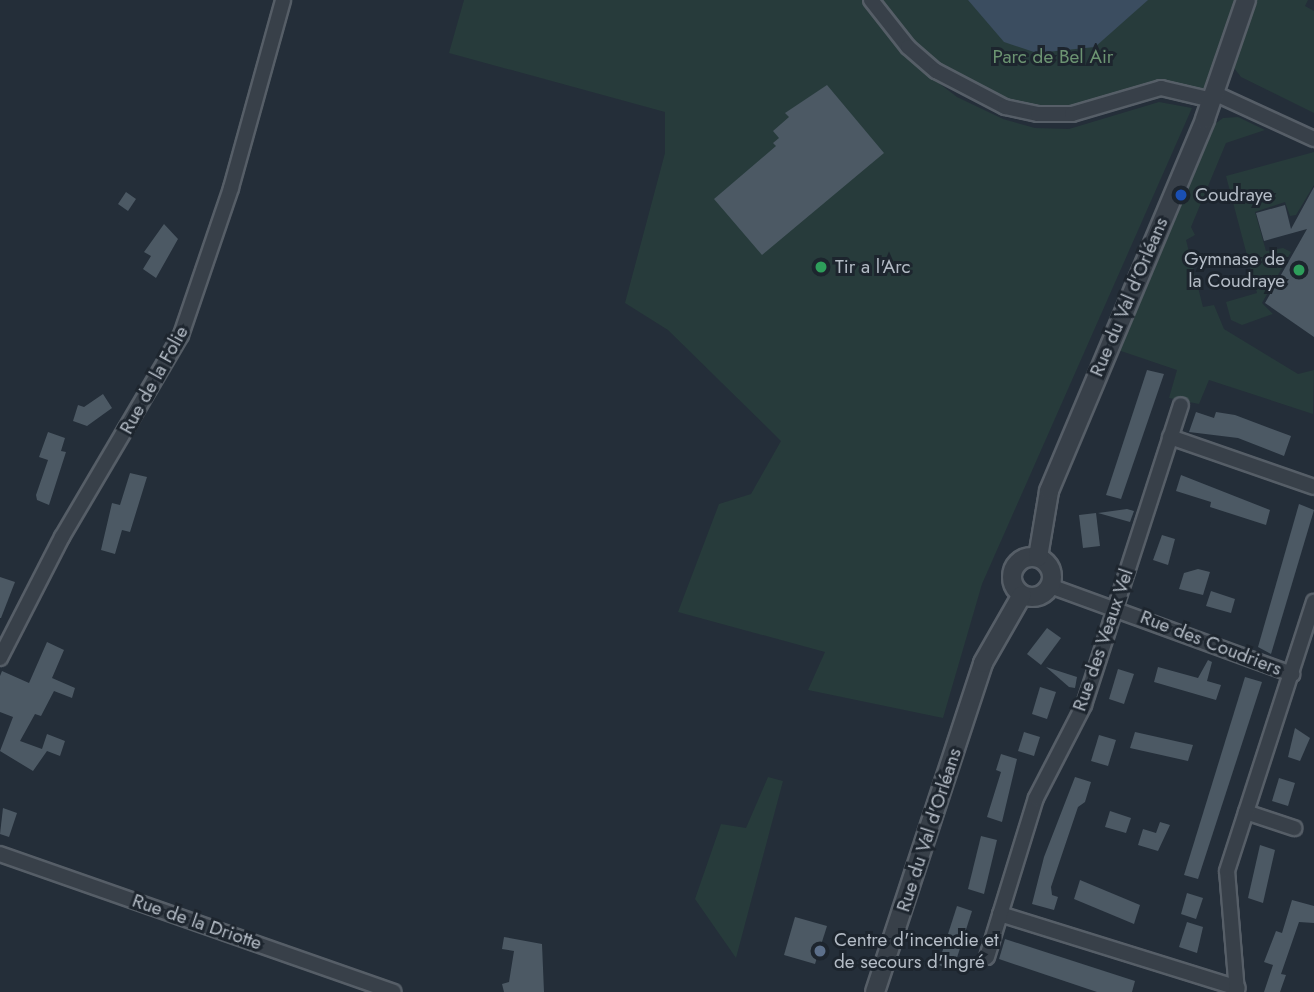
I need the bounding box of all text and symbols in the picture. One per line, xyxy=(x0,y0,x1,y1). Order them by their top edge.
park label: Parc de Bel Air xyxy=(993,46,1113,68)
place label: Coudraye xyxy=(1195,184,1273,206)
marker: Coudraye xyxy=(1173,187,1189,203)
street label: Rue du Val d'Orléans xyxy=(1085,214,1173,380)
place label: Gymnase de la Coudraye xyxy=(1184,248,1285,292)
place label: Tir a l'Arc xyxy=(835,256,911,278)
marker: Tir a l'Arc xyxy=(813,259,829,275)
marker: Gymnase de la Coudraye xyxy=(1291,262,1307,278)
street label: Rue de la Folie xyxy=(115,322,193,438)
street label: Rue des Veaux Vel xyxy=(1068,566,1138,714)
street label: Rue des Coudriers xyxy=(1137,606,1285,680)
street label: Rue du Val d'Orléans xyxy=(892,745,966,915)
street label: Rue de la Driotte xyxy=(129,889,265,955)
place label: Centre d'incendie et de secours d'Ingré xyxy=(834,929,999,973)
marker: Centre d'incendie et de secours d'Ingré xyxy=(812,943,828,959)

